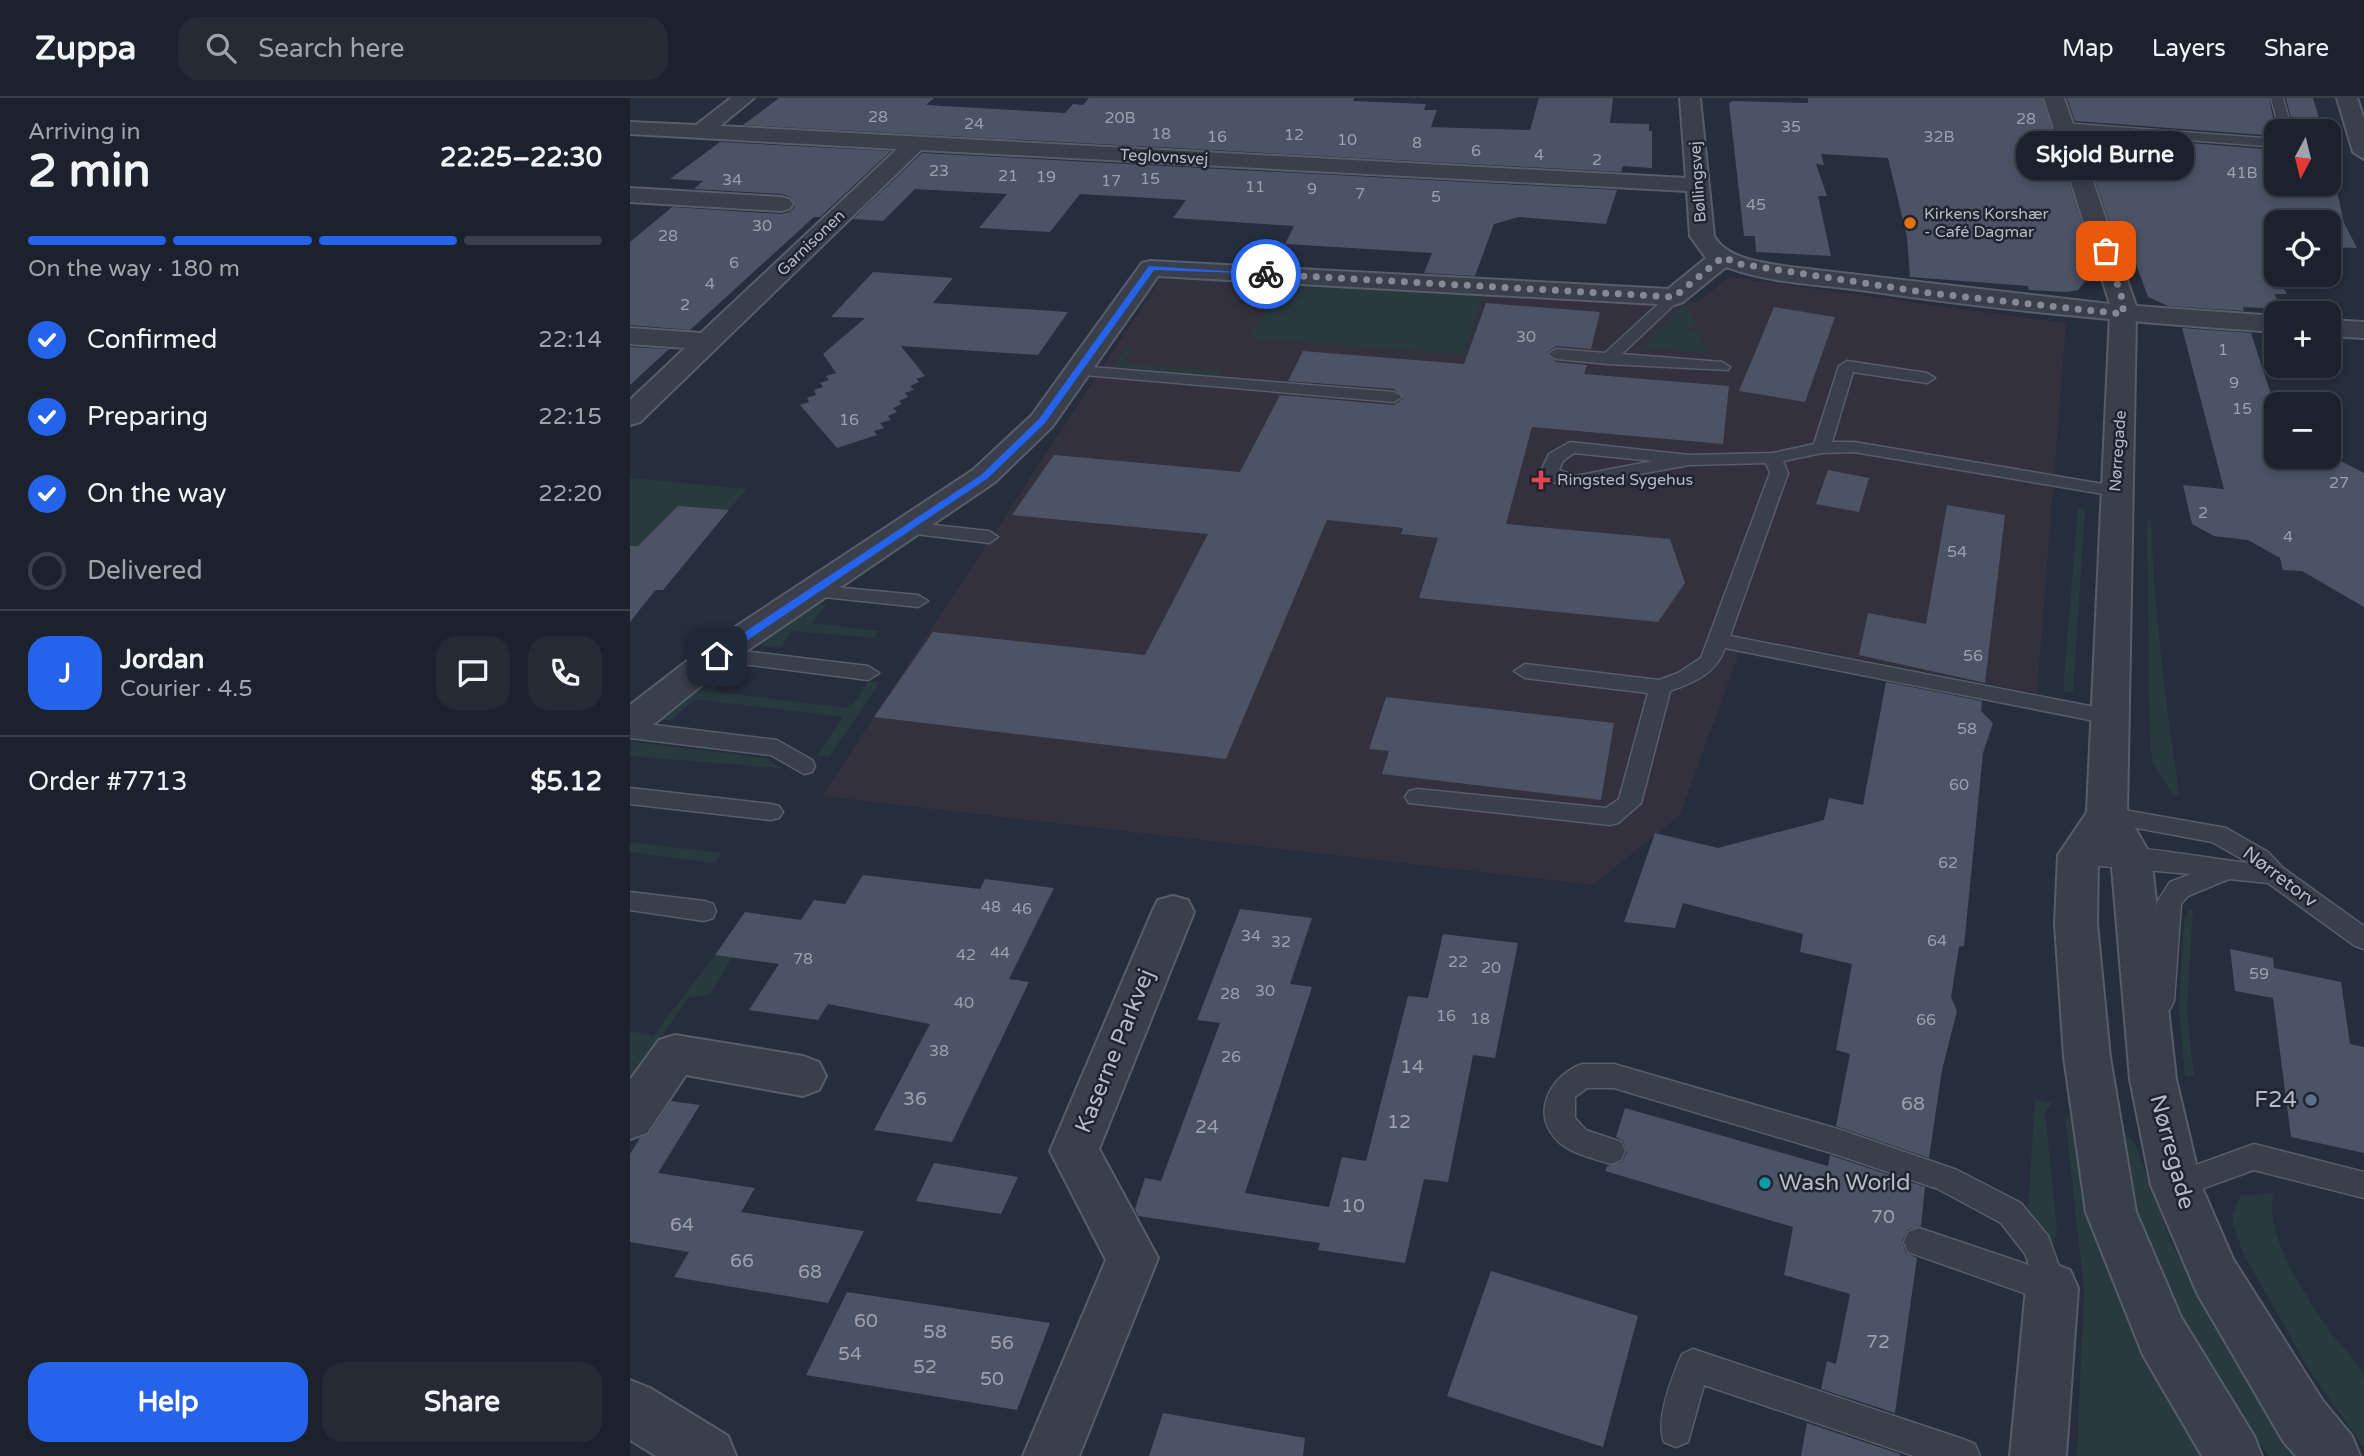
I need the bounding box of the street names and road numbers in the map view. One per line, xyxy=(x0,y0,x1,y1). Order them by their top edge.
street label: Bøllingsvej xyxy=(1685,141,1711,223)
street label: Teglovnsvej xyxy=(1119,145,1209,169)
street label: Garnisonen xyxy=(773,206,849,280)
street label: Nørregade xyxy=(2105,410,2131,492)
street label: Nørretorv xyxy=(2238,842,2322,912)
street label: Kaserne Parkvej xyxy=(1069,965,1161,1137)
street label: Nørregade xyxy=(2143,1092,2201,1212)

